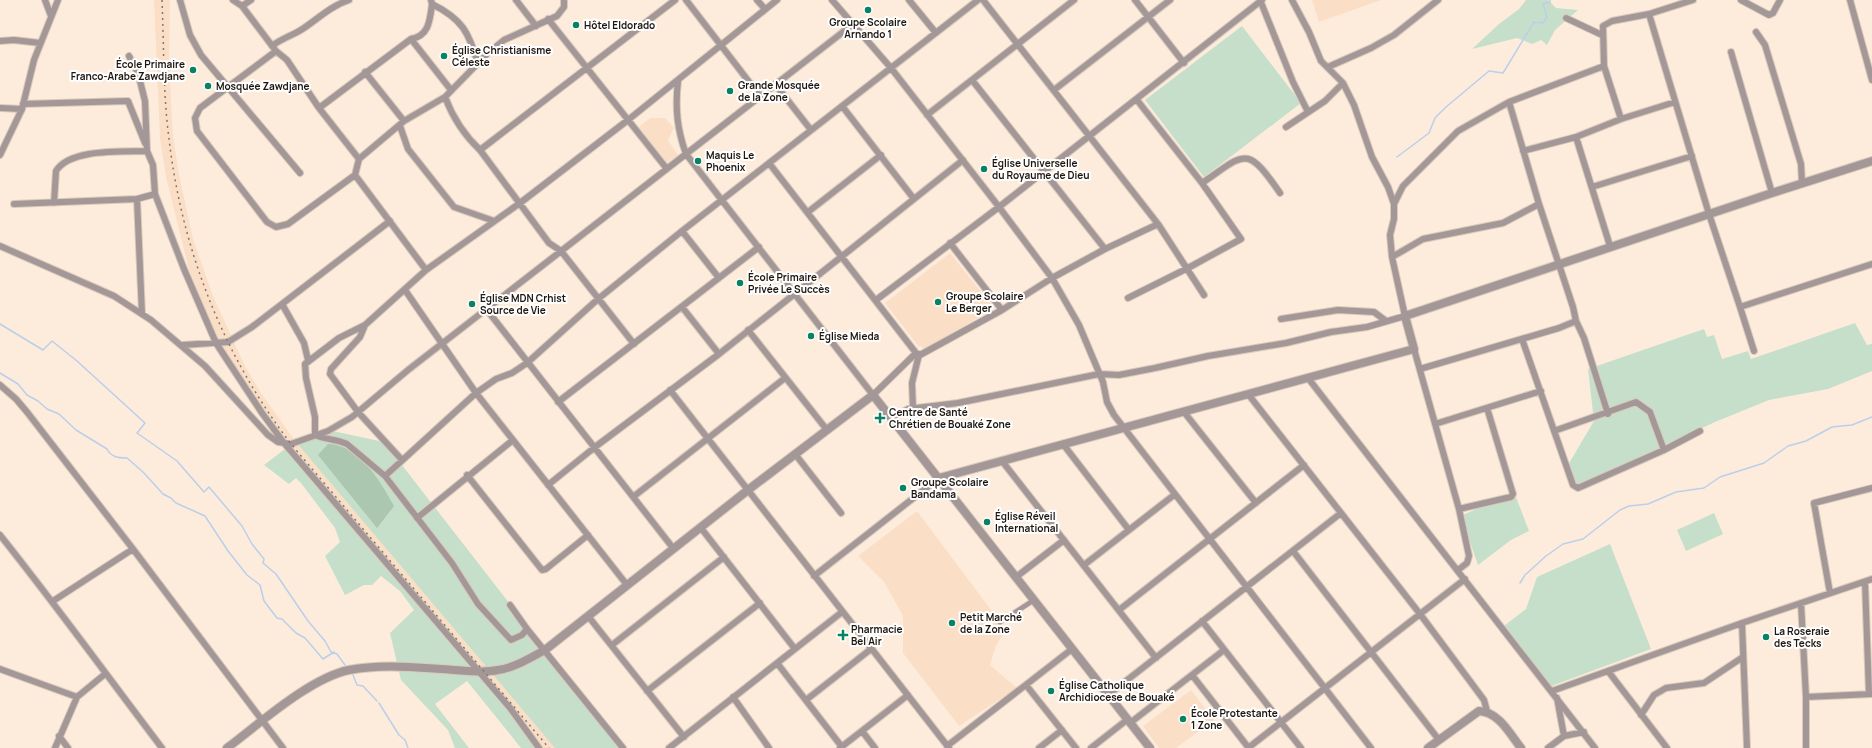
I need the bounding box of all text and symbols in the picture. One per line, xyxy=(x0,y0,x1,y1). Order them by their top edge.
marker: Groupe Scolaire Arnando 1 xyxy=(863,5,873,15)
place label: Groupe Scolaire Arnando 1 xyxy=(829,15,907,41)
place label: Hôtel Eldorado xyxy=(584,18,655,32)
marker: Hôtel Eldorado xyxy=(571,20,581,30)
place label: Église Christianisme Céleste xyxy=(452,43,551,69)
marker: Église Christianisme Céleste xyxy=(439,51,449,61)
place label: École Primaire Franco-Arabe Zawdjane xyxy=(71,57,185,83)
marker: École Primaire Franco-Arabe Zawdjane xyxy=(188,65,198,75)
place label: Grande Mosquée de la Zone xyxy=(738,78,820,104)
place label: Mosquée Zawdjane xyxy=(216,79,310,93)
marker: Mosquée Zawdjane xyxy=(203,81,213,91)
marker: Grande Mosquée de la Zone xyxy=(725,86,735,96)
place label: Maquis Le Phoenix xyxy=(706,148,754,174)
marker: Maquis Le Phoenix xyxy=(693,156,703,166)
place label: Église Universelle du Royaume de Dieu xyxy=(992,156,1090,182)
marker: Église Universelle du Royaume de Dieu xyxy=(979,164,989,174)
place label: École Primaire Privée Le Succès xyxy=(748,270,830,296)
marker: École Primaire Privée Le Succès xyxy=(735,278,745,288)
place label: Groupe Scolaire Le Berger xyxy=(946,289,1023,315)
place label: Église MDN Crhist Source de Vie xyxy=(480,291,566,317)
marker: Groupe Scolaire Le Berger xyxy=(933,297,943,307)
marker: Église MDN Crhist Source de Vie xyxy=(467,299,477,309)
place label: Église Mieda xyxy=(819,329,880,343)
marker: Église Mieda xyxy=(806,331,816,341)
place label: Centre de Santé Chrétien de Bouaké Zone xyxy=(889,405,1011,431)
marker: Centre de Santé Chrétien de Bouaké Zone xyxy=(874,412,886,424)
place label: Groupe Scolaire Bandama xyxy=(911,475,988,501)
marker: Groupe Scolaire Bandama xyxy=(898,483,908,493)
place label: Église Réveil International xyxy=(995,509,1058,535)
marker: Église Réveil International xyxy=(982,517,992,527)
place label: Petit Marché de la Zone xyxy=(960,610,1022,636)
marker: Petit Marché de la Zone xyxy=(947,618,957,628)
place label: Pharmacie Bel Air xyxy=(851,622,903,648)
place label: La Roseraie des Tecks xyxy=(1774,624,1830,650)
marker: Pharmacie Bel Air xyxy=(838,630,848,640)
marker: La Roseraie des Tecks xyxy=(1761,632,1771,642)
place label: Église Catholique Archidiocese de Bouaké xyxy=(1059,678,1175,704)
marker: Église Catholique Archidiocese de Bouaké xyxy=(1046,686,1056,696)
place label: École Protestante 1 Zone xyxy=(1191,706,1278,732)
marker: École Protestante 1 Zone xyxy=(1178,714,1188,724)

